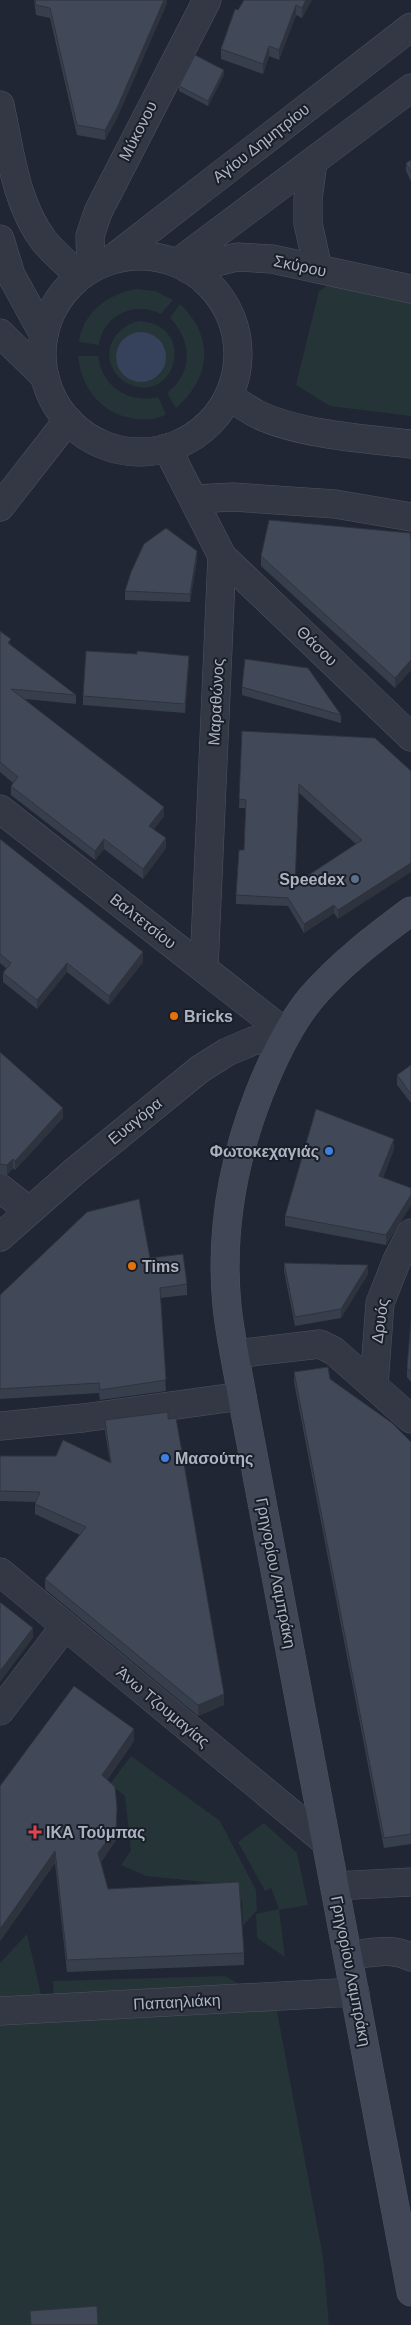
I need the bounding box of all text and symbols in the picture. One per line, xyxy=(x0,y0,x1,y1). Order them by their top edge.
street label: Μύκονου xyxy=(116,98,160,164)
street label: Αγίου Δημητρίου xyxy=(209,100,313,186)
street label: Σκύρου xyxy=(272,252,328,280)
street label: Θάσου xyxy=(293,623,341,669)
street label: Μαραθώνος xyxy=(205,658,227,746)
place label: Speedex xyxy=(279,871,345,888)
marker: Speedex xyxy=(349,873,361,885)
street label: Βαλτετσίου xyxy=(107,890,179,952)
place label: Bricks xyxy=(184,1008,233,1025)
marker: Bricks xyxy=(168,1010,180,1022)
street label: Ευαγόρα xyxy=(105,1094,165,1148)
place label: Φωτοκεχαγιάς xyxy=(210,1143,319,1161)
marker: Φωτοκεχαγιάς xyxy=(323,1145,335,1157)
place label: Tims xyxy=(142,1258,179,1275)
marker: Tims xyxy=(126,1260,138,1272)
street label: Δρυός xyxy=(368,1297,392,1345)
place label: Μασούτης xyxy=(175,1450,253,1468)
marker: Μασούτης xyxy=(159,1452,171,1464)
street label: Γρηγορίου Λαμπράκη xyxy=(253,1496,299,1650)
street label: Άνω Τζουμαγίας xyxy=(113,1663,213,1752)
place label: ΙΚΑ Τούμπας xyxy=(46,1824,145,1842)
marker: ΙΚΑ Τούμπας xyxy=(28,1825,42,1839)
street label: Γρηγορίου Λαμπράκη xyxy=(328,1894,374,2048)
street label: Παπαηλιάκη xyxy=(133,1991,221,2013)

